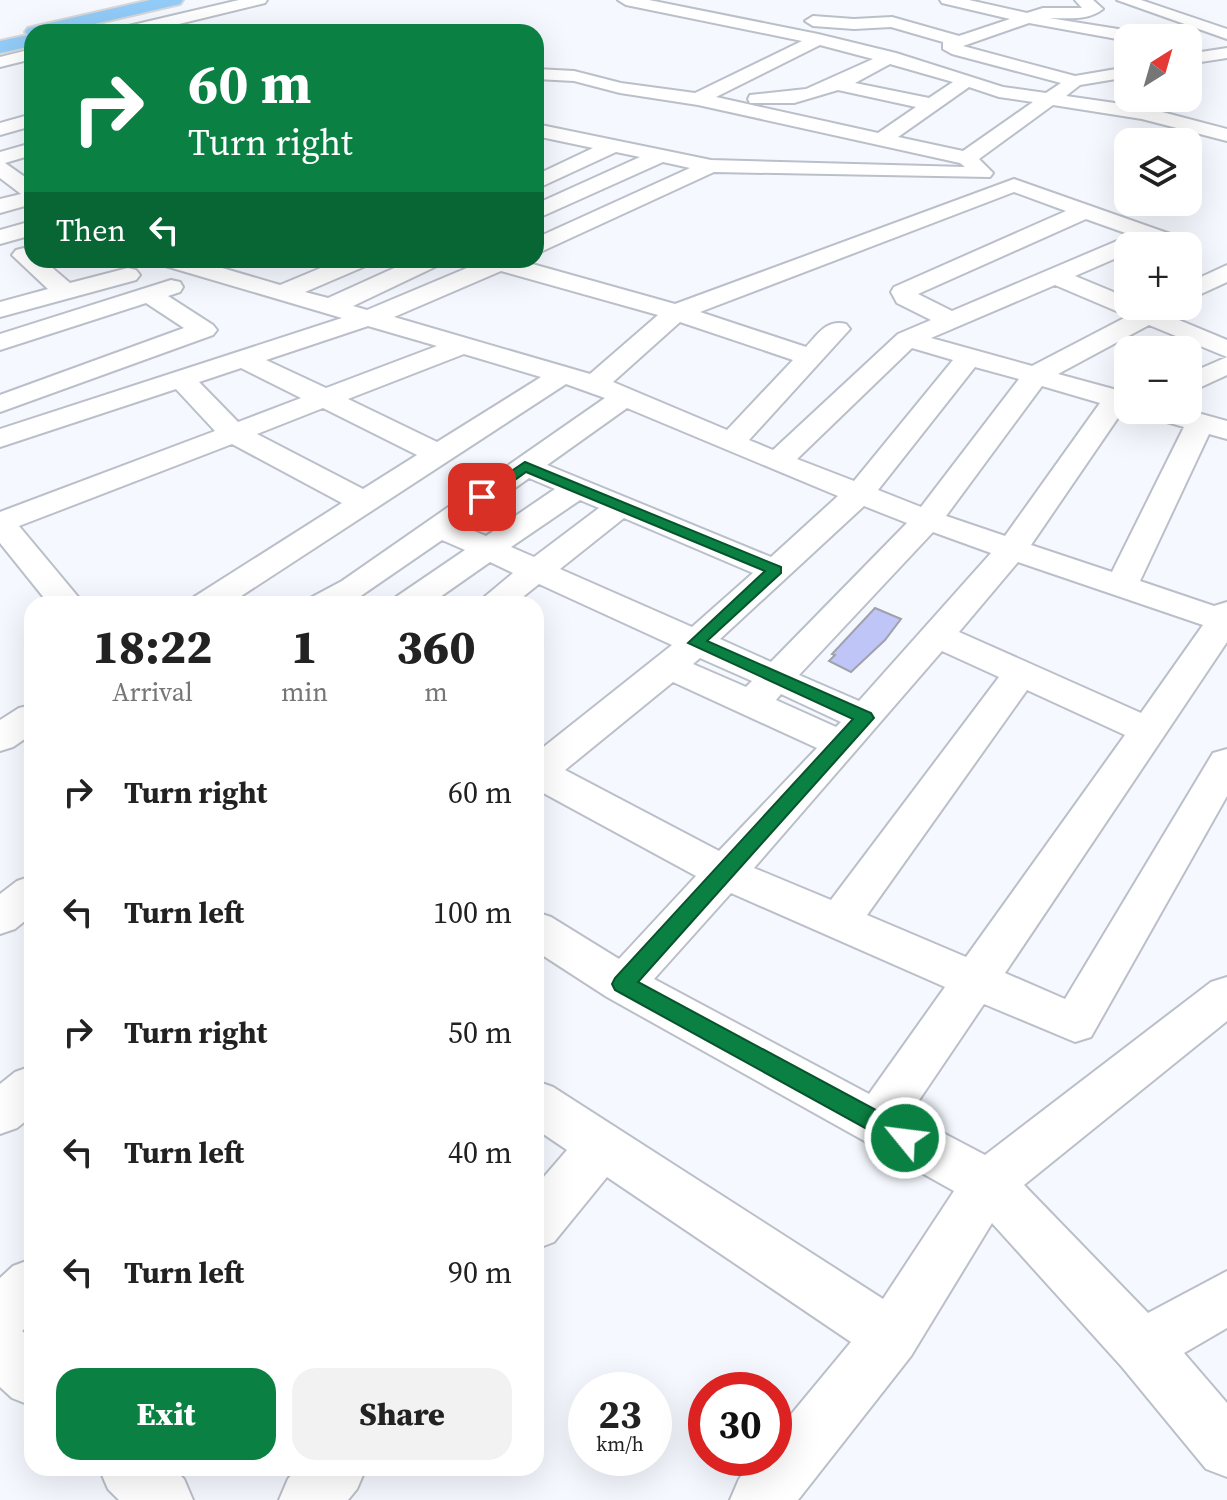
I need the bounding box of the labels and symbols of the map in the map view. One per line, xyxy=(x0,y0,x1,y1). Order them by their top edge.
north arrow xyxy=(1114,24,1202,112)
pin xyxy=(448,463,516,531)
position arrow xyxy=(863,1096,947,1180)
speed limit sign: 30 xyxy=(688,1372,792,1476)

